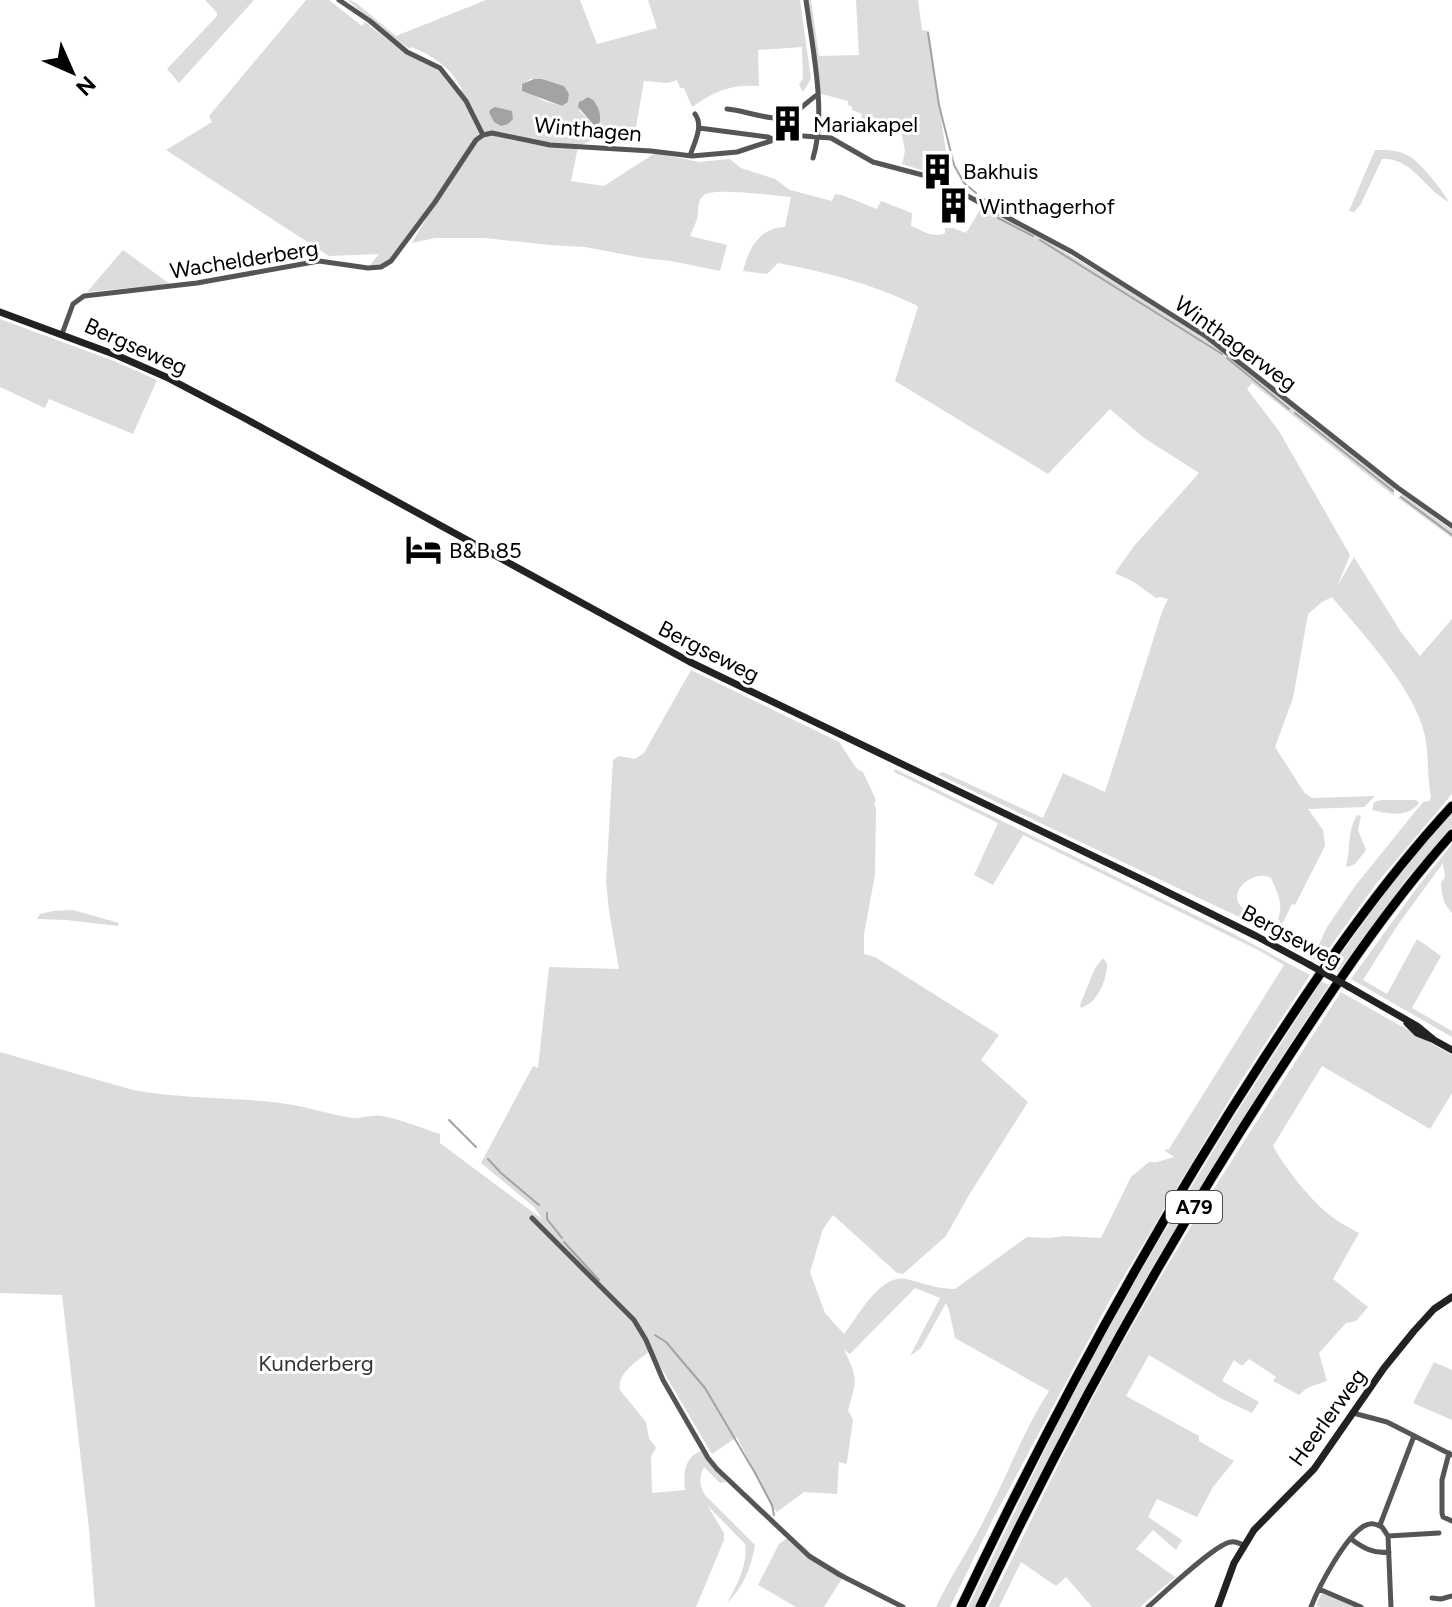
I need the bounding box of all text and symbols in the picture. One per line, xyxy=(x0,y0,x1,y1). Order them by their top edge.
north arrow xyxy=(32,32,112,112)
text: N xyxy=(70,70,101,101)
building icon: Mariakapel xyxy=(768,105,806,143)
street label: Winthagen xyxy=(533,111,643,148)
place label: Mariakapel xyxy=(813,111,918,138)
building icon: Bakhuis xyxy=(918,152,956,190)
place label: Bakhuis xyxy=(963,158,1038,185)
building icon: Winthagerhof xyxy=(934,187,972,225)
place label: Winthagerhof xyxy=(979,193,1116,220)
street label: Wachelderberg xyxy=(168,234,320,285)
street label: Winthagerweg xyxy=(1169,290,1302,397)
street label: Bergseweg xyxy=(80,312,191,381)
hotel icon: B&B 85 xyxy=(404,531,442,569)
place label: B&B 85 xyxy=(449,537,522,564)
street label: Bergseweg xyxy=(654,615,764,688)
street label: Bergseweg xyxy=(1237,899,1347,974)
road number: A79 xyxy=(1166,1191,1222,1223)
park label: Kunderberg xyxy=(258,1350,374,1377)
street label: Heerlerweg xyxy=(1283,1363,1372,1471)

